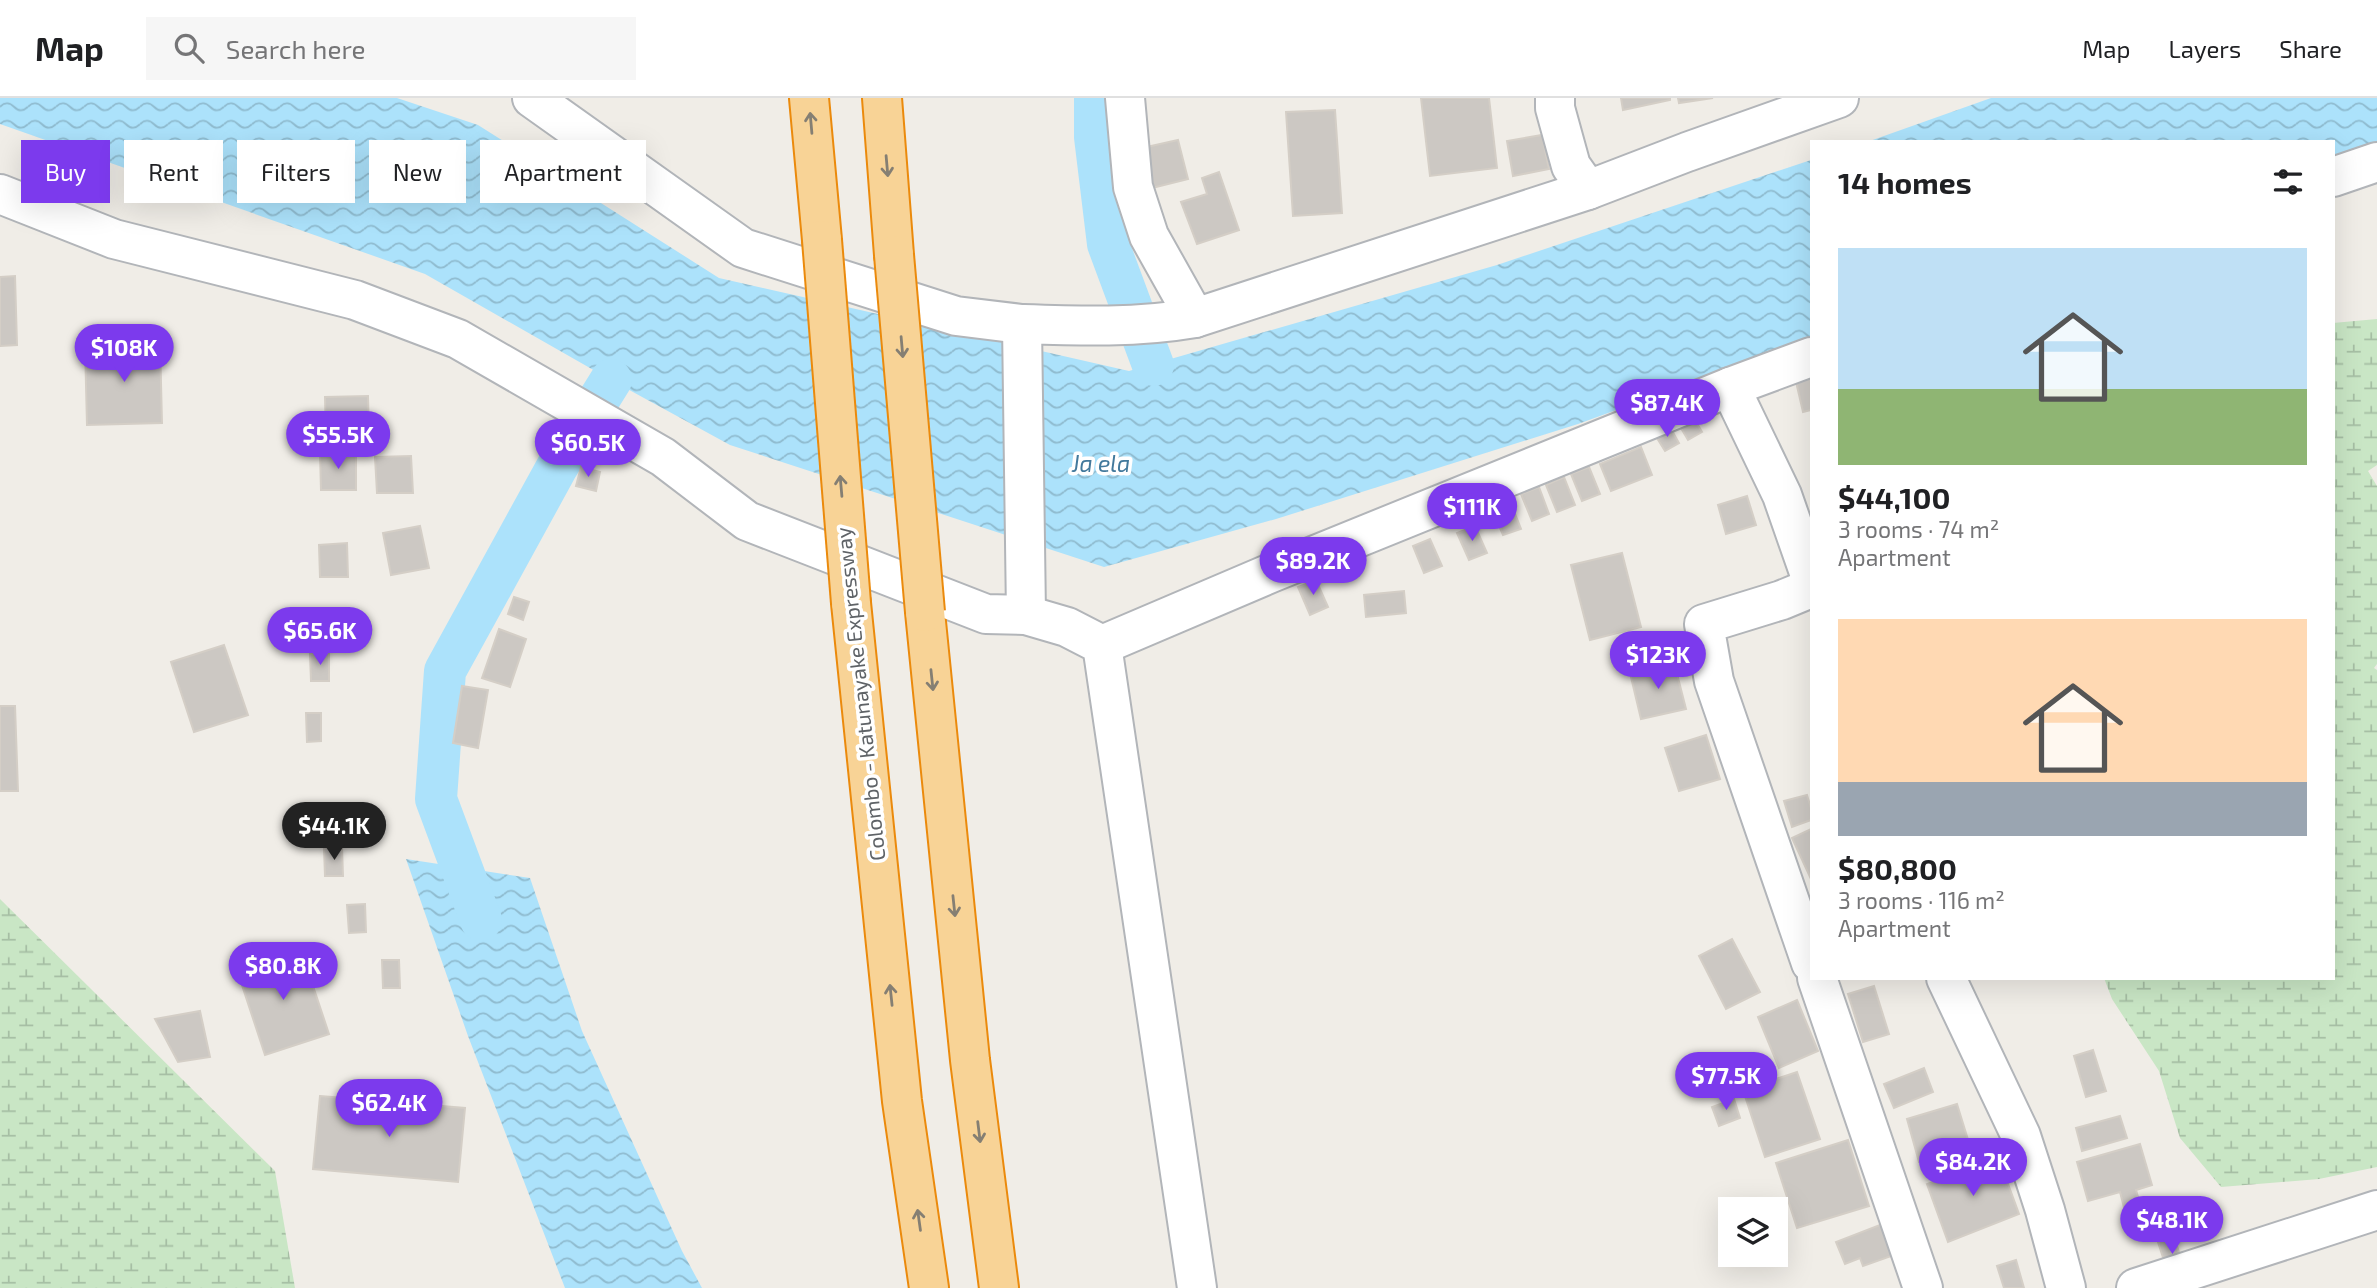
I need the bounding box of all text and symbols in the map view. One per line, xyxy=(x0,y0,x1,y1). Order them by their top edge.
search box xyxy=(146,17,636,80)
text: Map xyxy=(35,28,104,68)
icon: search xyxy=(170,29,208,67)
text: Search here xyxy=(226,33,365,64)
text: Map xyxy=(2082,34,2130,63)
text: Layers xyxy=(2168,34,2241,63)
text: Share xyxy=(2279,34,2342,63)
one-way arrow xyxy=(804,112,817,135)
chip: Buy xyxy=(21,140,110,203)
chip: Rent xyxy=(124,140,223,203)
chip: Filters xyxy=(237,140,355,203)
chip: New xyxy=(369,140,466,203)
chip: Apartment xyxy=(480,140,646,203)
one-way arrow xyxy=(881,154,894,177)
icon: filters xyxy=(2269,163,2307,201)
text: 14 homes xyxy=(1838,164,1972,200)
icon: home xyxy=(2010,294,2136,420)
pin: $108K xyxy=(75,324,173,384)
text: $108K xyxy=(91,333,157,361)
one-way arrow xyxy=(896,335,909,358)
pin: $87.4K xyxy=(1610,380,1724,439)
text: $87.4K xyxy=(1630,388,1704,416)
pin: $55.5K xyxy=(281,412,395,471)
text: $55.5K xyxy=(302,420,374,448)
pin: $60.5K xyxy=(531,420,645,479)
text: $60.5K xyxy=(551,428,625,456)
water label: Ja ela xyxy=(1071,449,1130,477)
one-way arrow xyxy=(834,475,847,498)
text: $44,100 xyxy=(1838,479,1950,515)
pin: $111K xyxy=(1423,484,1521,543)
text: $111K xyxy=(1443,492,1501,520)
text: 3 rooms · 74 m² xyxy=(1838,515,1999,543)
street label: Colombo - Katunayake Expressway xyxy=(830,526,889,862)
pin: $89.2K xyxy=(1256,538,1370,597)
text: Apartment xyxy=(1838,543,1951,571)
text: $89.2K xyxy=(1276,546,1350,574)
pin: $65.6K xyxy=(263,608,377,667)
text: $65.6K xyxy=(283,616,357,644)
pin: $123K xyxy=(1609,632,1707,691)
text: $123K xyxy=(1626,640,1690,668)
icon: home xyxy=(2010,665,2136,791)
one-way arrow xyxy=(926,668,939,691)
pin: $44.1K xyxy=(277,802,391,862)
text: $44.1K xyxy=(298,811,370,839)
text: $80,800 xyxy=(1838,850,1957,886)
text: 3 rooms · 116 m² xyxy=(1838,886,2005,914)
one-way arrow xyxy=(948,894,961,917)
text: Apartment xyxy=(1838,914,1951,942)
pin: $80.8K xyxy=(226,942,340,1002)
text: $80.8K xyxy=(245,951,321,979)
one-way arrow xyxy=(884,984,897,1007)
pin: $77.5K xyxy=(1669,1052,1783,1112)
text: $77.5K xyxy=(1691,1061,1761,1089)
pin: $62.4K xyxy=(332,1080,446,1139)
text: $62.4K xyxy=(351,1088,427,1116)
one-way arrow xyxy=(972,1121,985,1143)
pin: $84.2K xyxy=(1916,1138,2030,1198)
text: $84.2K xyxy=(1935,1147,2011,1175)
pin: $48.1K xyxy=(2115,1196,2229,1256)
map controls xyxy=(1718,1197,1788,1267)
button: layers xyxy=(1718,1197,1788,1267)
text: $48.1K xyxy=(2136,1205,2208,1233)
one-way arrow xyxy=(912,1210,925,1232)

